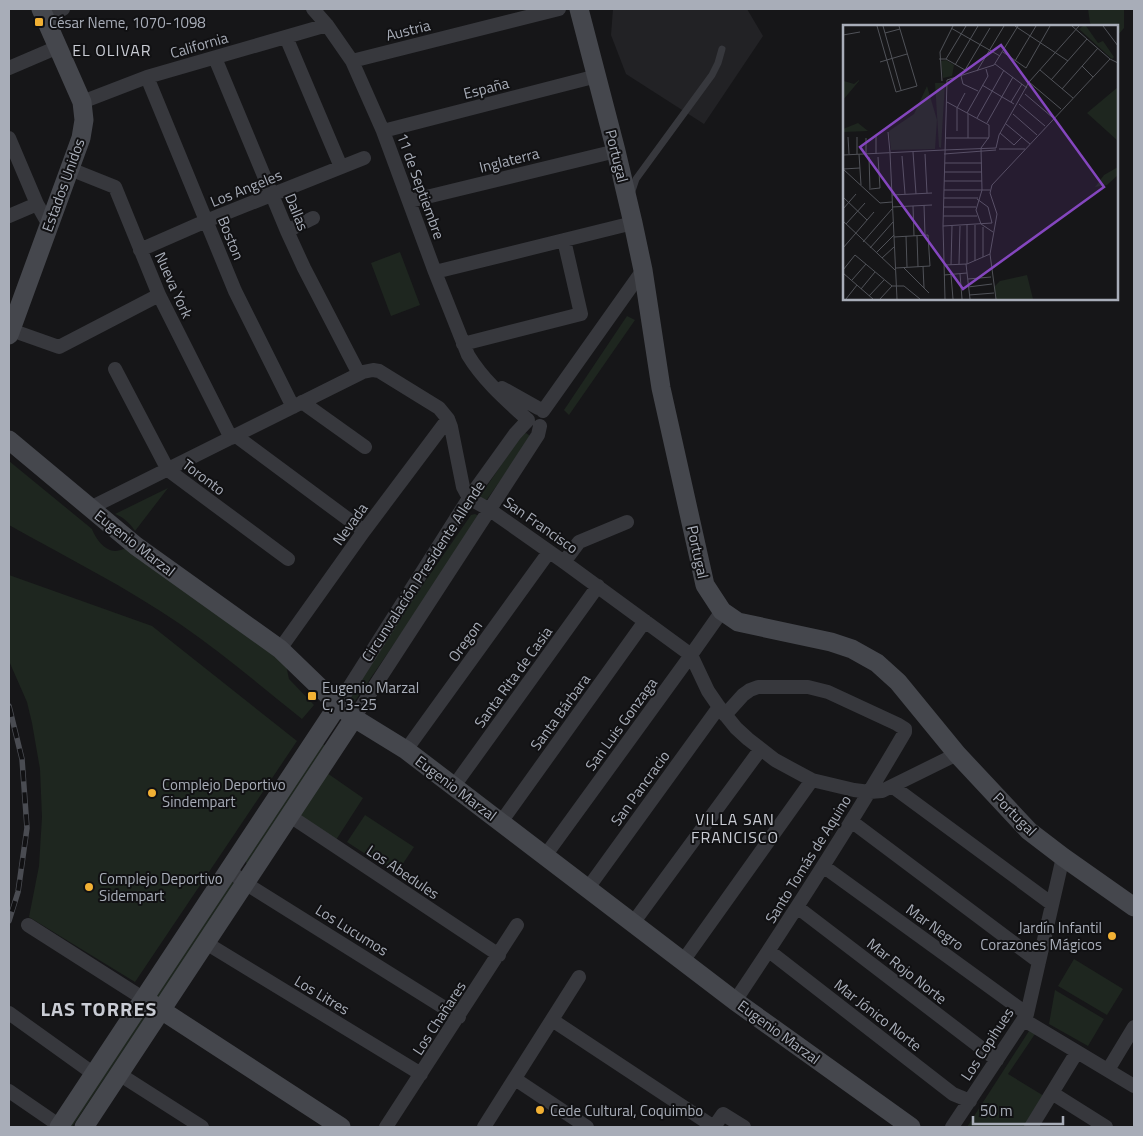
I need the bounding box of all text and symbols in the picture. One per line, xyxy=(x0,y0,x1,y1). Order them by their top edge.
place label: César Neme, 1070-1098 xyxy=(49,11,206,34)
street label: Austria xyxy=(383,13,433,47)
marker: César Neme, 1070-1098 xyxy=(33,16,45,28)
inset map xyxy=(843,25,1118,300)
street label: California xyxy=(167,26,231,64)
district label: EL OLIVAR xyxy=(72,38,152,62)
street label: España xyxy=(461,71,512,105)
street label: Portugal xyxy=(599,127,635,185)
street label: 11 de Septiembre xyxy=(391,130,451,242)
street label: Estados Unidos xyxy=(35,135,91,235)
street label: Inglaterra xyxy=(477,141,542,179)
street label: Los Angeles xyxy=(207,163,285,213)
street label: Dallas xyxy=(279,190,315,234)
street label: Boston xyxy=(212,213,250,263)
street label: Nueva York xyxy=(149,248,199,322)
street label: Toronto xyxy=(178,453,230,501)
street label: Circunvalación Presidente Allende xyxy=(356,476,490,666)
street label: San Francisco xyxy=(499,491,583,559)
street label: Nevada xyxy=(327,498,374,550)
street label: Eugenio Marzal xyxy=(90,504,180,582)
street label: Portugal xyxy=(681,523,715,581)
street label: Oregon xyxy=(442,616,488,666)
street label: Santa Rita de Casia xyxy=(468,621,558,733)
street label: Santa Bárbara xyxy=(524,669,596,755)
street label: San Luis Gonzaga xyxy=(579,672,663,775)
place label: Eugenio Marzal C, 13-25 xyxy=(322,676,419,716)
marker: Eugenio Marzal C, 13-25 xyxy=(306,690,318,702)
street label: San Pancracio xyxy=(605,745,675,831)
street label: Eugenio Marzal xyxy=(410,750,502,826)
place label: Complejo Deportivo Sindempart xyxy=(162,773,286,813)
marker: Complejo Deportivo Sindempart xyxy=(146,787,158,799)
street label: Portugal xyxy=(988,787,1042,841)
street label: Santo Tomás de Aquino xyxy=(759,790,857,928)
district label: VILLA SAN FRANCISCO xyxy=(691,807,779,849)
street label: Los Abedules xyxy=(362,839,444,905)
place label: Complejo Deportivo Sidempart xyxy=(99,867,223,907)
marker: Complejo Deportivo Sidempart xyxy=(83,881,95,893)
street label: Los Lucumos xyxy=(311,898,393,962)
street label: Mar Negro xyxy=(901,898,969,956)
place label: Jardín Infantil Corazones Mágicos xyxy=(980,916,1102,956)
marker: Jardín Infantil Corazones Mágicos xyxy=(1106,930,1118,942)
street label: Mar Rojo Norte xyxy=(862,932,952,1010)
street label: Los Litres xyxy=(290,970,354,1020)
street label: Mar Jónico Norte xyxy=(829,973,927,1057)
street label: Los Chañares xyxy=(406,976,472,1060)
district label: LAS TORRES xyxy=(41,993,157,1024)
street label: Eugenio Marzal xyxy=(733,994,825,1070)
street label: Los Copihues xyxy=(955,1003,1019,1085)
scale bar xyxy=(973,1094,1063,1126)
place label: Cede Cultural, Coquimbo xyxy=(550,1099,703,1122)
text: 50 m xyxy=(980,1099,1013,1122)
marker: Cede Cultural, Coquimbo xyxy=(534,1104,546,1116)

